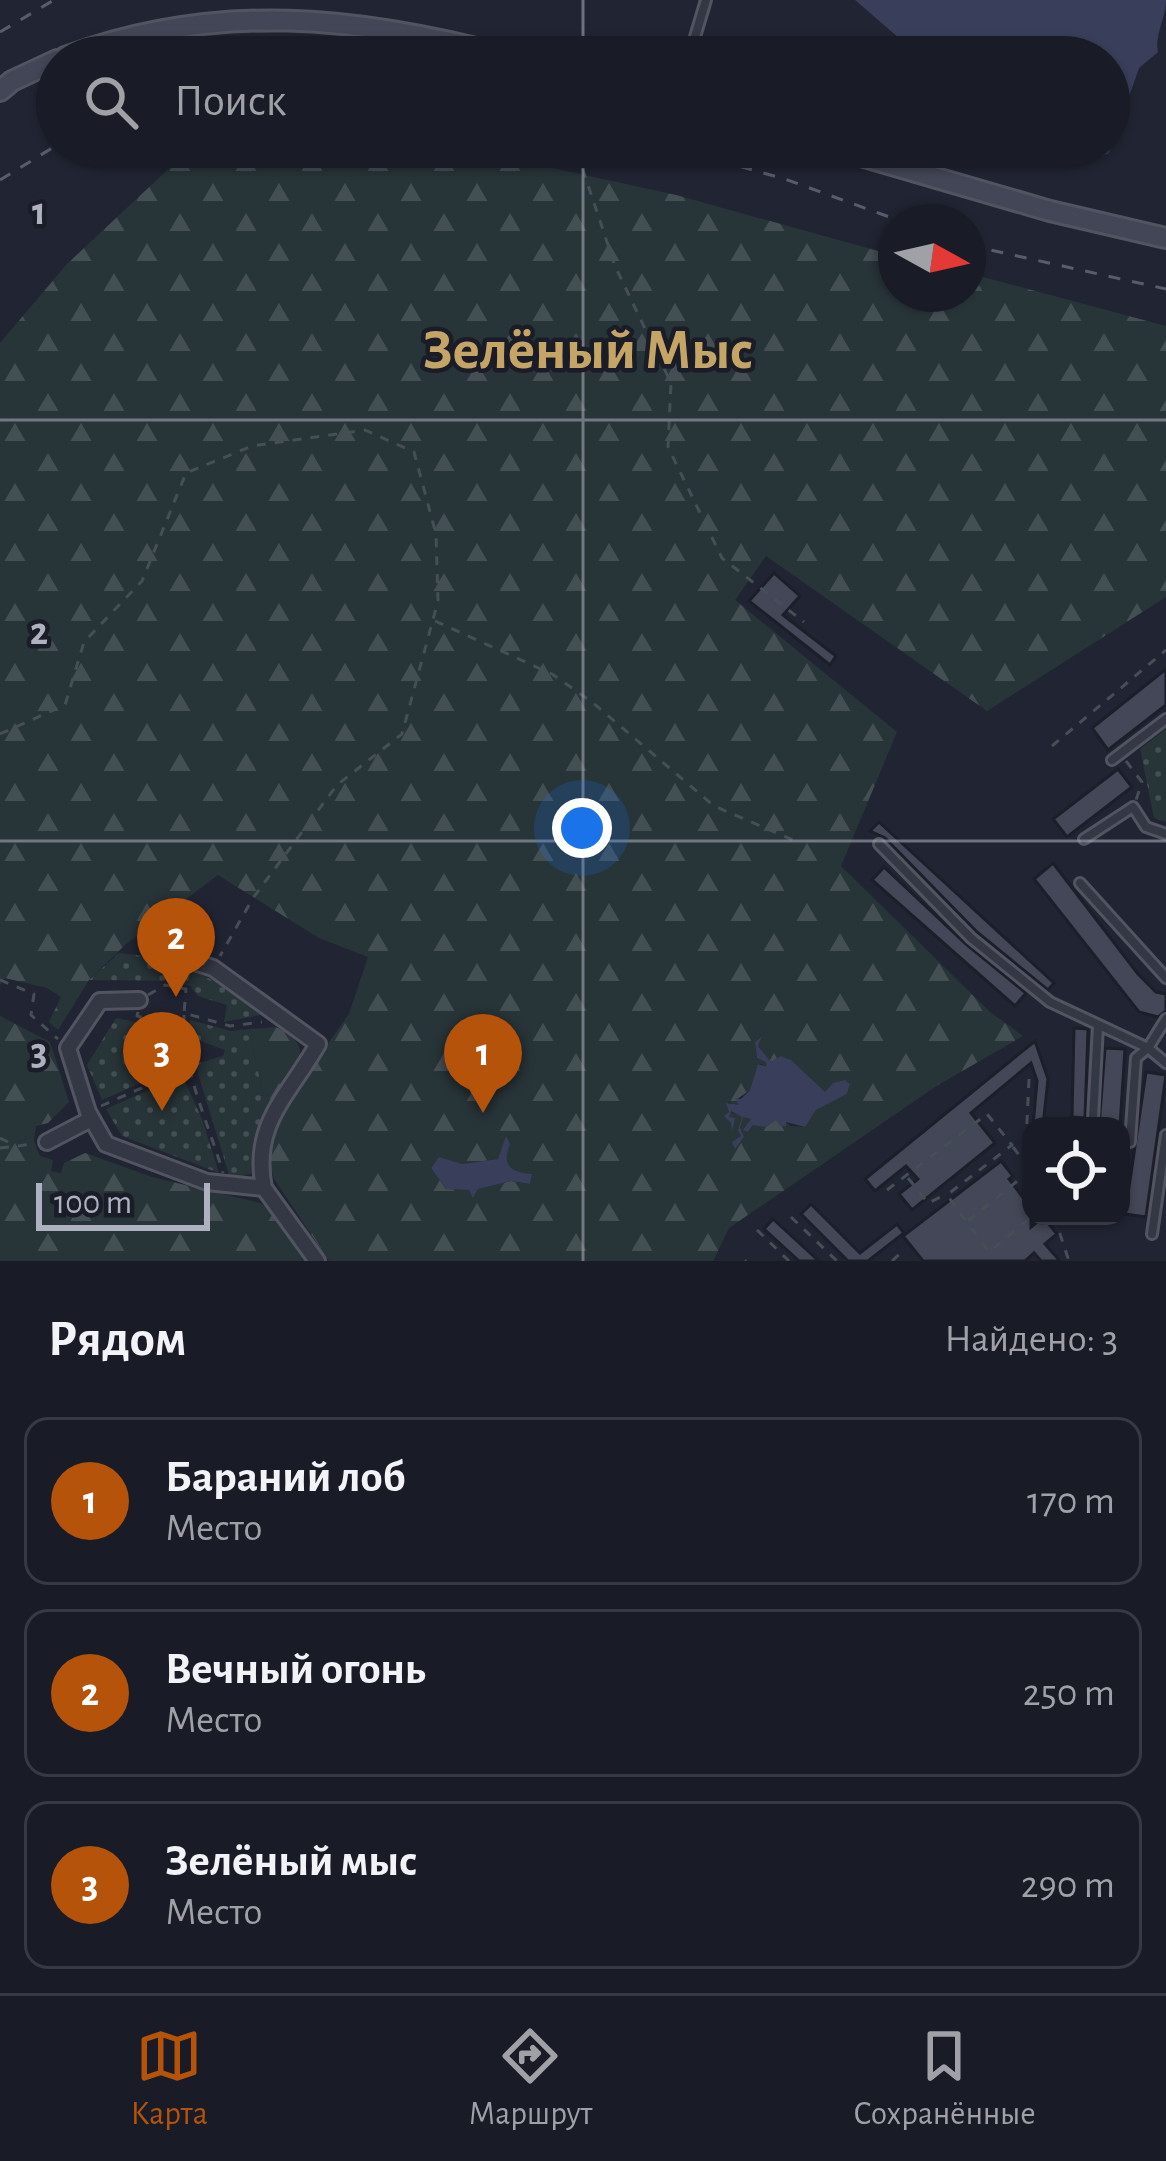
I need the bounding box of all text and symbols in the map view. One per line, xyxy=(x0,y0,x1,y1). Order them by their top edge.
search box xyxy=(36,36,1130,168)
icon: search xyxy=(78,69,144,135)
text: Поиск xyxy=(174,79,286,124)
text: 1 xyxy=(32,193,46,232)
north arrow xyxy=(878,204,986,312)
district label: Зелёный Мыс xyxy=(423,322,753,379)
text: 2 xyxy=(30,613,48,652)
your location xyxy=(552,798,612,858)
pin: 2 xyxy=(137,898,215,997)
pin: 3 xyxy=(123,1012,201,1111)
pin: 1 xyxy=(444,1014,522,1113)
text: 3 xyxy=(31,1033,47,1072)
map controls xyxy=(1022,1117,1130,1225)
button: locate xyxy=(1022,1117,1130,1225)
scale bar xyxy=(36,1177,210,1230)
text: 100 m xyxy=(54,1187,132,1220)
text: Рядом xyxy=(48,1314,187,1365)
text: Найдено: 3 xyxy=(944,1320,1118,1359)
text: Бараний лоб xyxy=(165,1455,405,1500)
text: 1 xyxy=(83,1482,97,1521)
text: 170 m xyxy=(1027,1482,1115,1521)
text: Место xyxy=(165,1509,262,1548)
text: Вечный огонь xyxy=(165,1647,426,1692)
text: 2 xyxy=(81,1674,99,1713)
text: 250 m xyxy=(1023,1674,1115,1713)
text: Место xyxy=(165,1701,262,1740)
text: Зелёный мыс xyxy=(165,1839,417,1884)
text: 3 xyxy=(82,1866,98,1905)
text: 290 m xyxy=(1021,1866,1115,1905)
text: Место xyxy=(165,1893,262,1932)
tab: Карта xyxy=(130,2023,208,2135)
tab: Маршрут xyxy=(469,2023,592,2135)
tab: Сохранённые xyxy=(853,2023,1036,2135)

